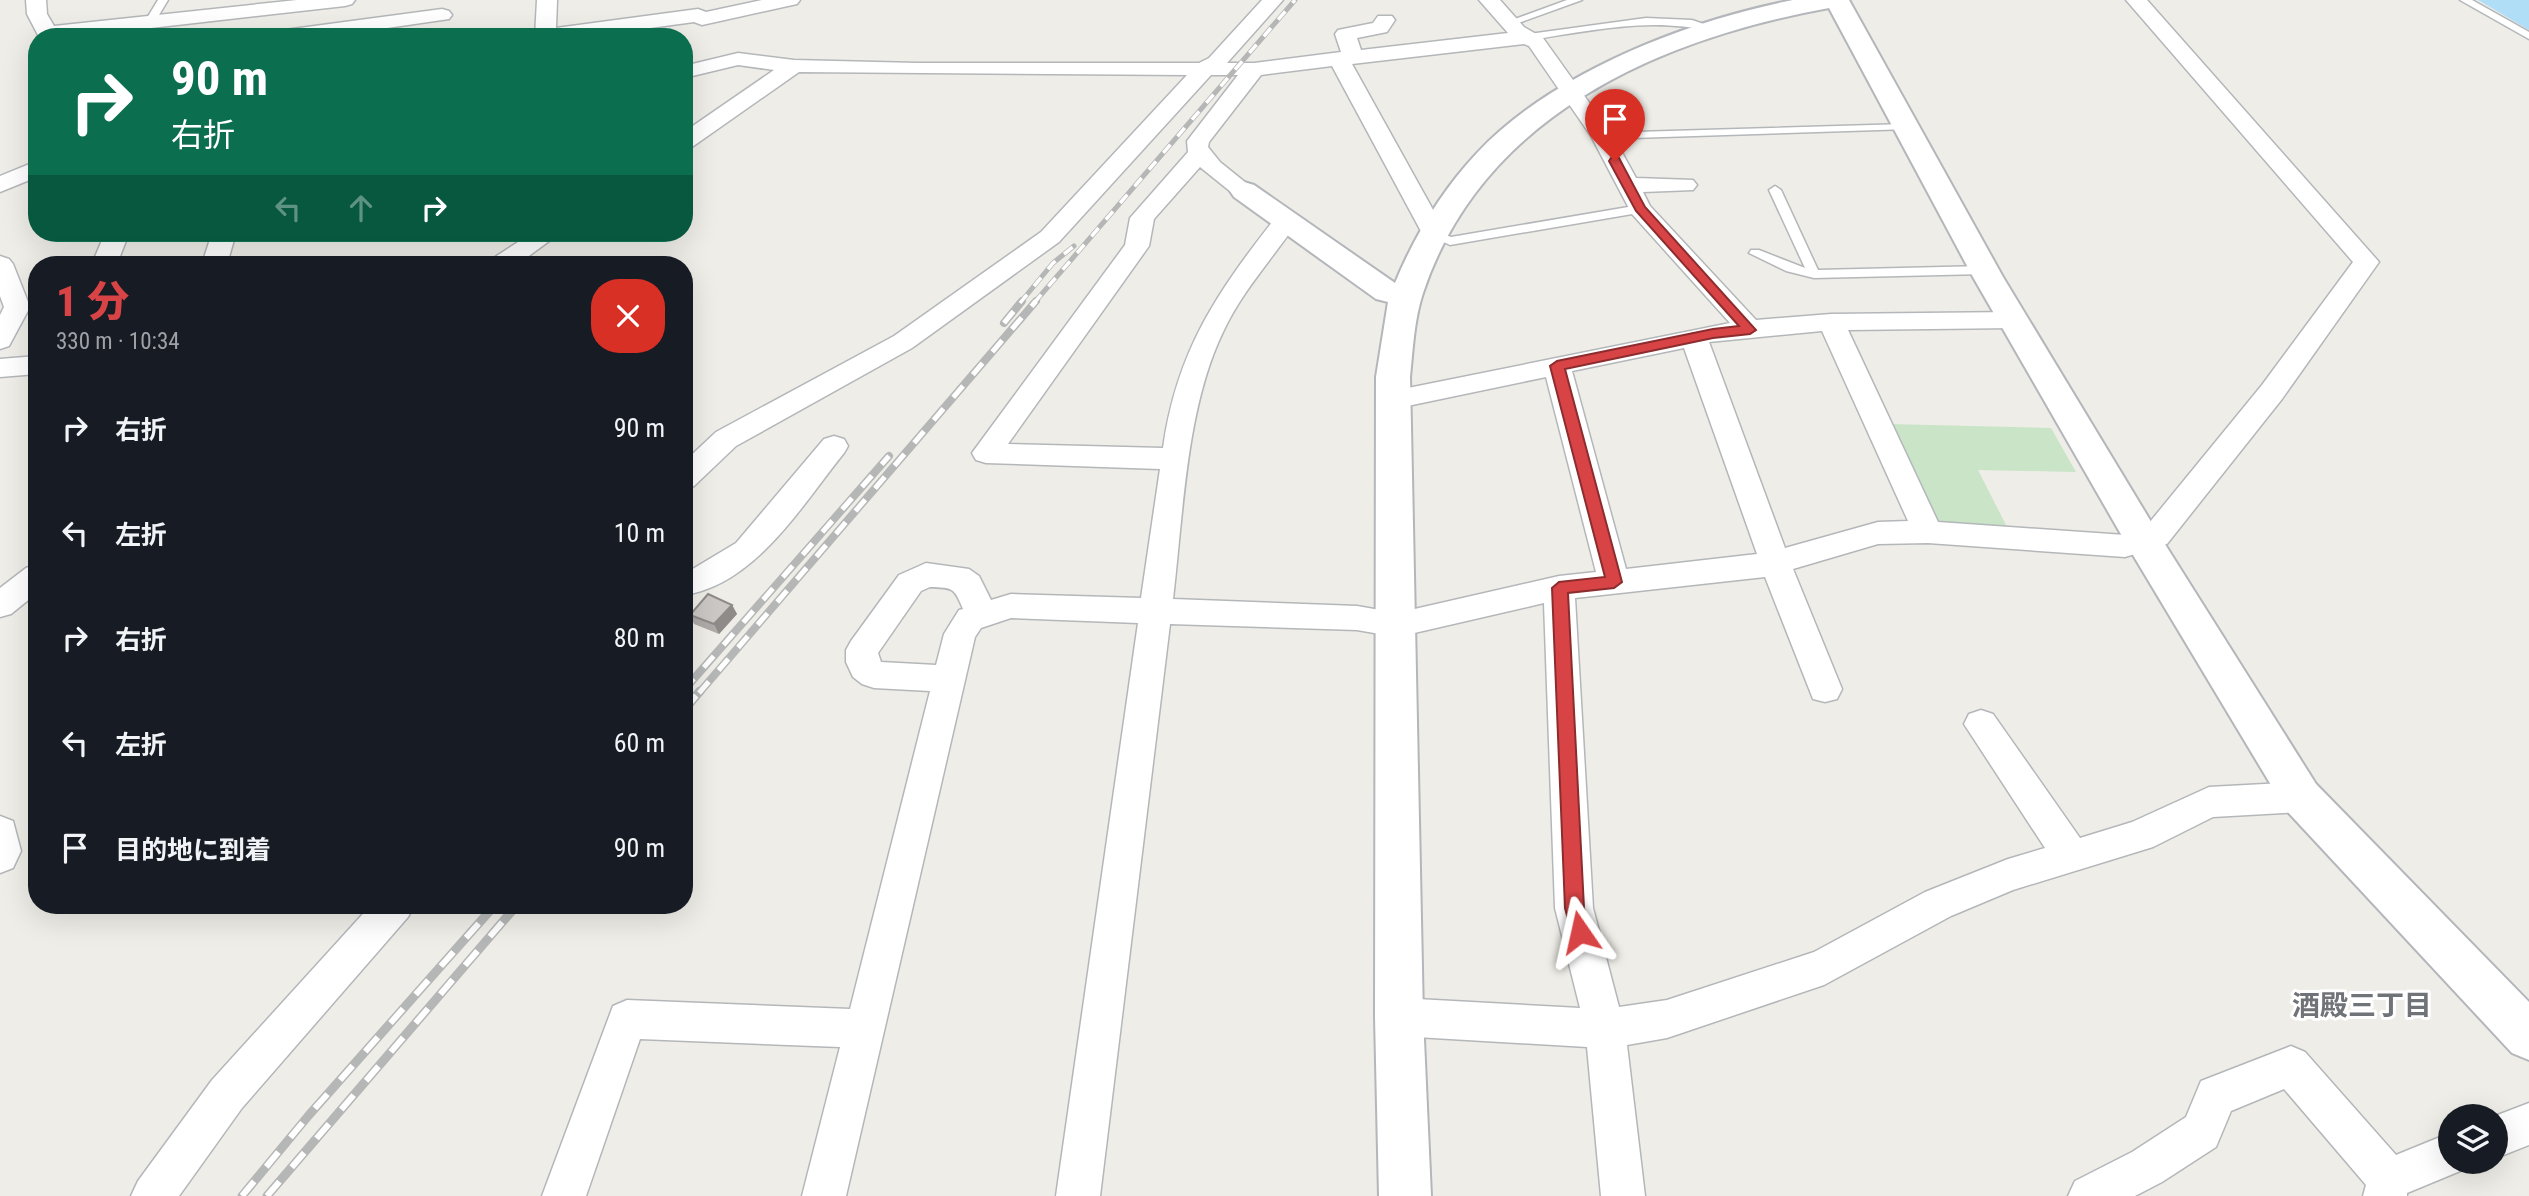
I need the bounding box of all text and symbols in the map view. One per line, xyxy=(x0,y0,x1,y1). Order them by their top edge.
text: 90 m xyxy=(171,50,268,107)
icon: right xyxy=(56,56,147,147)
pin xyxy=(1585,89,1645,161)
icon: arrive xyxy=(1596,100,1634,138)
text: 右折 xyxy=(171,116,235,154)
icon: left xyxy=(269,189,307,227)
icon: ahead xyxy=(342,189,380,227)
icon: right xyxy=(415,189,453,227)
text: 1 分 xyxy=(56,277,129,326)
button: close xyxy=(591,279,665,353)
text: 330 m · 10:34 xyxy=(56,328,180,355)
icon: right xyxy=(56,409,94,447)
text: 90 m xyxy=(614,413,665,443)
text: 右折 xyxy=(115,415,167,445)
icon: left xyxy=(56,514,94,552)
text: 10 m xyxy=(614,518,665,548)
text: 左折 xyxy=(115,520,167,550)
icon: right xyxy=(56,619,94,657)
text: 80 m xyxy=(614,623,665,653)
text: 右折 xyxy=(115,625,167,655)
icon: left xyxy=(56,724,94,762)
text: 60 m xyxy=(614,728,665,758)
text: 左折 xyxy=(115,730,167,760)
icon: arrive xyxy=(56,829,94,867)
text: 90 m xyxy=(614,833,665,863)
text: 目的地に到着 xyxy=(115,835,271,865)
position arrow xyxy=(1543,895,1617,969)
district label: 酒殿三丁目 xyxy=(2292,989,2432,1022)
map controls xyxy=(2438,1104,2508,1174)
button: layers xyxy=(2438,1104,2508,1174)

